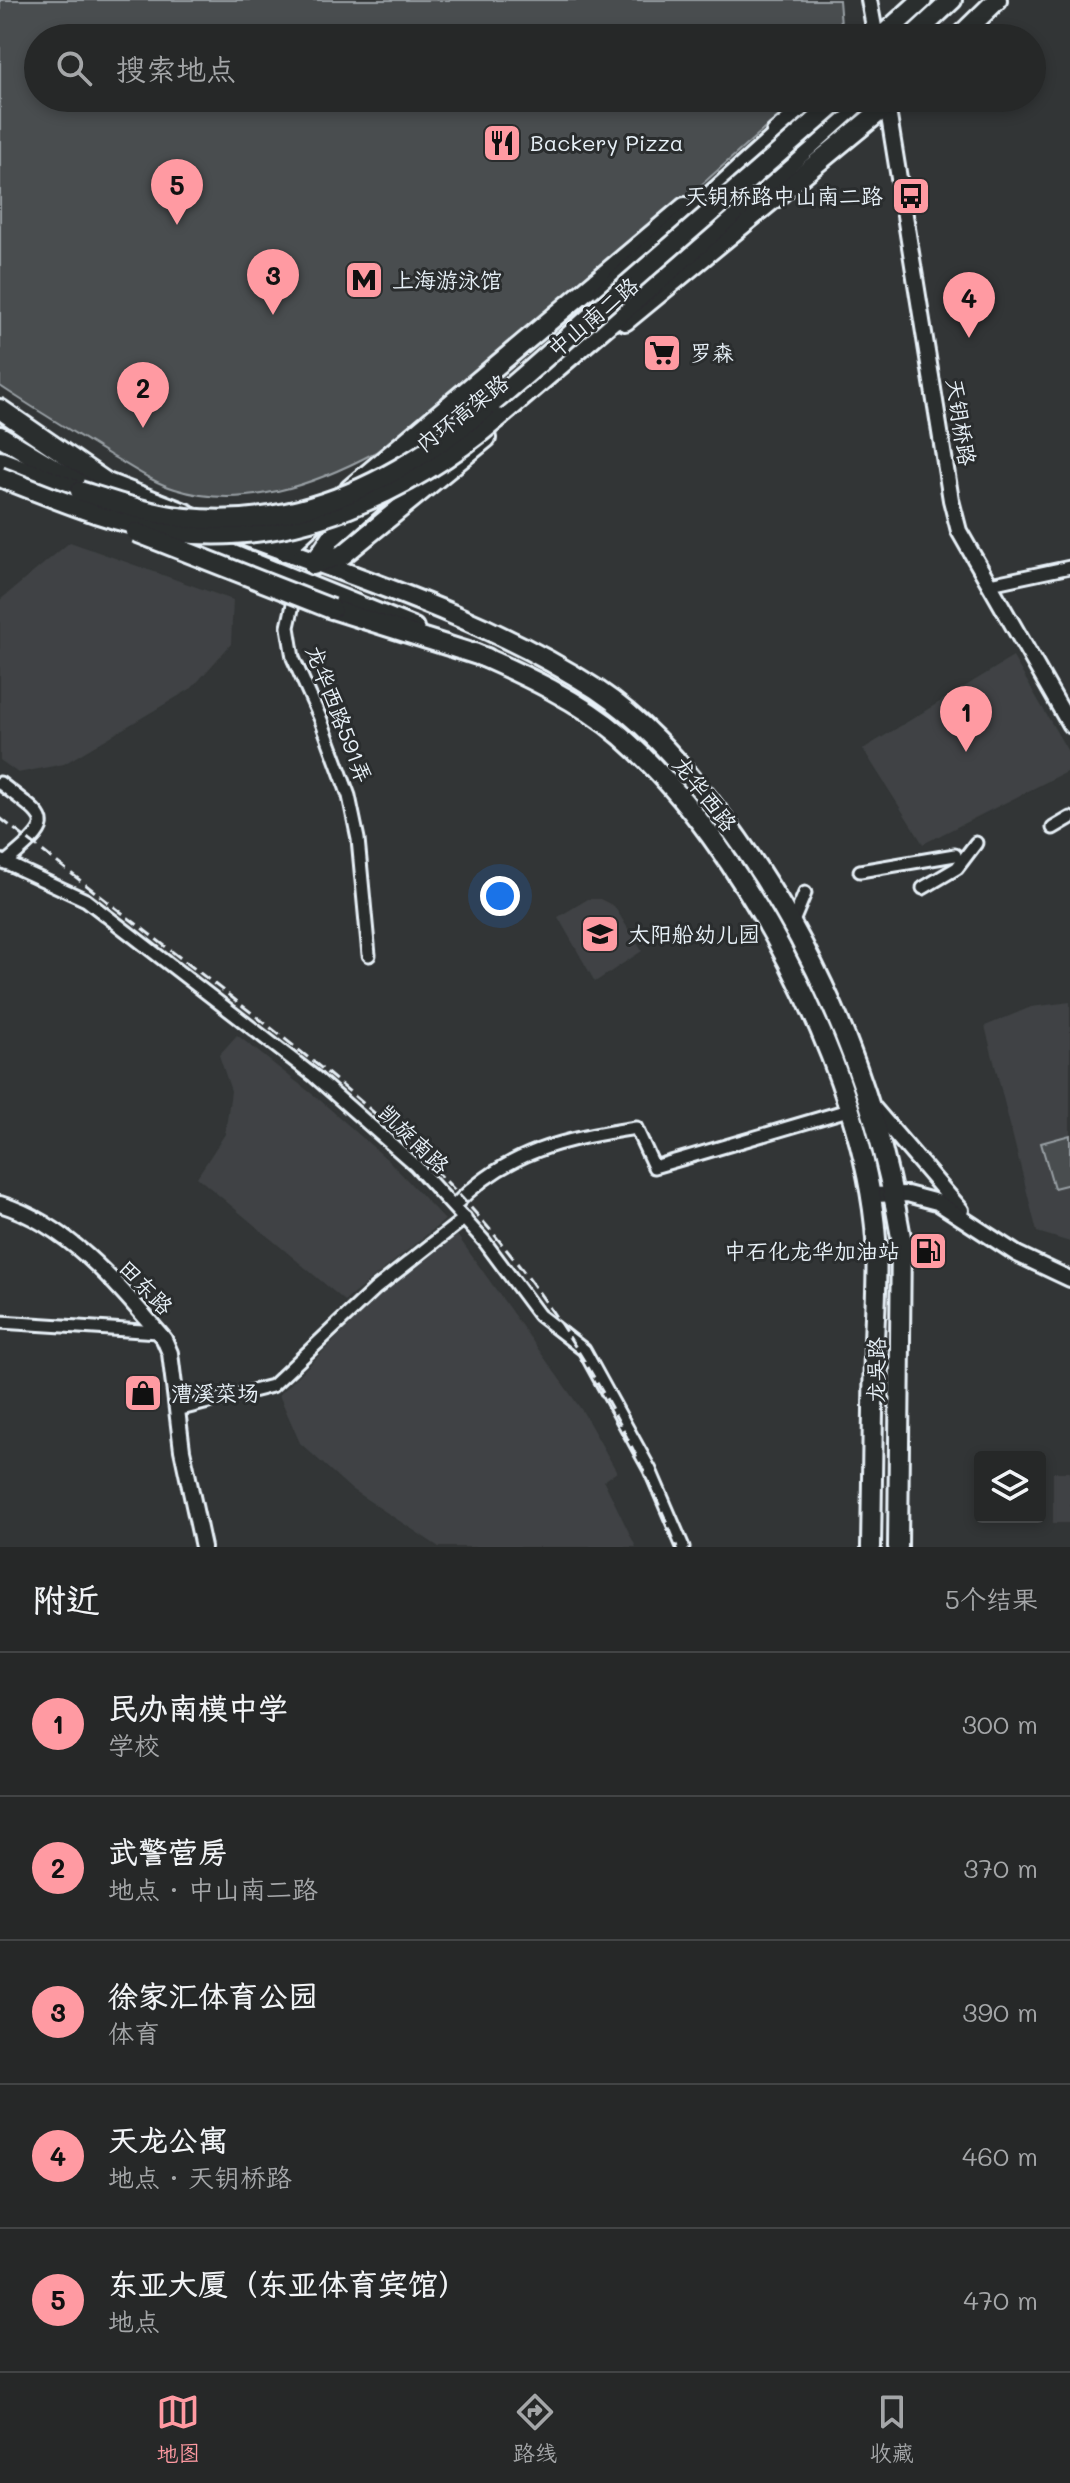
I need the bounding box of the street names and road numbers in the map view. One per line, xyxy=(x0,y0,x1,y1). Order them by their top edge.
street label: 中山南二路 xyxy=(541,270,644,363)
street label: 内环高架路 xyxy=(409,367,514,458)
street label: 天钥桥路 xyxy=(940,376,983,468)
street label: 龙华西路591弄 xyxy=(300,641,379,787)
street label: 龙华西路 xyxy=(667,750,744,837)
street label: 凯旋南路 xyxy=(373,1098,456,1180)
street label: 田东路 xyxy=(113,1253,180,1320)
street label: 龙吴路 xyxy=(860,1337,891,1403)

